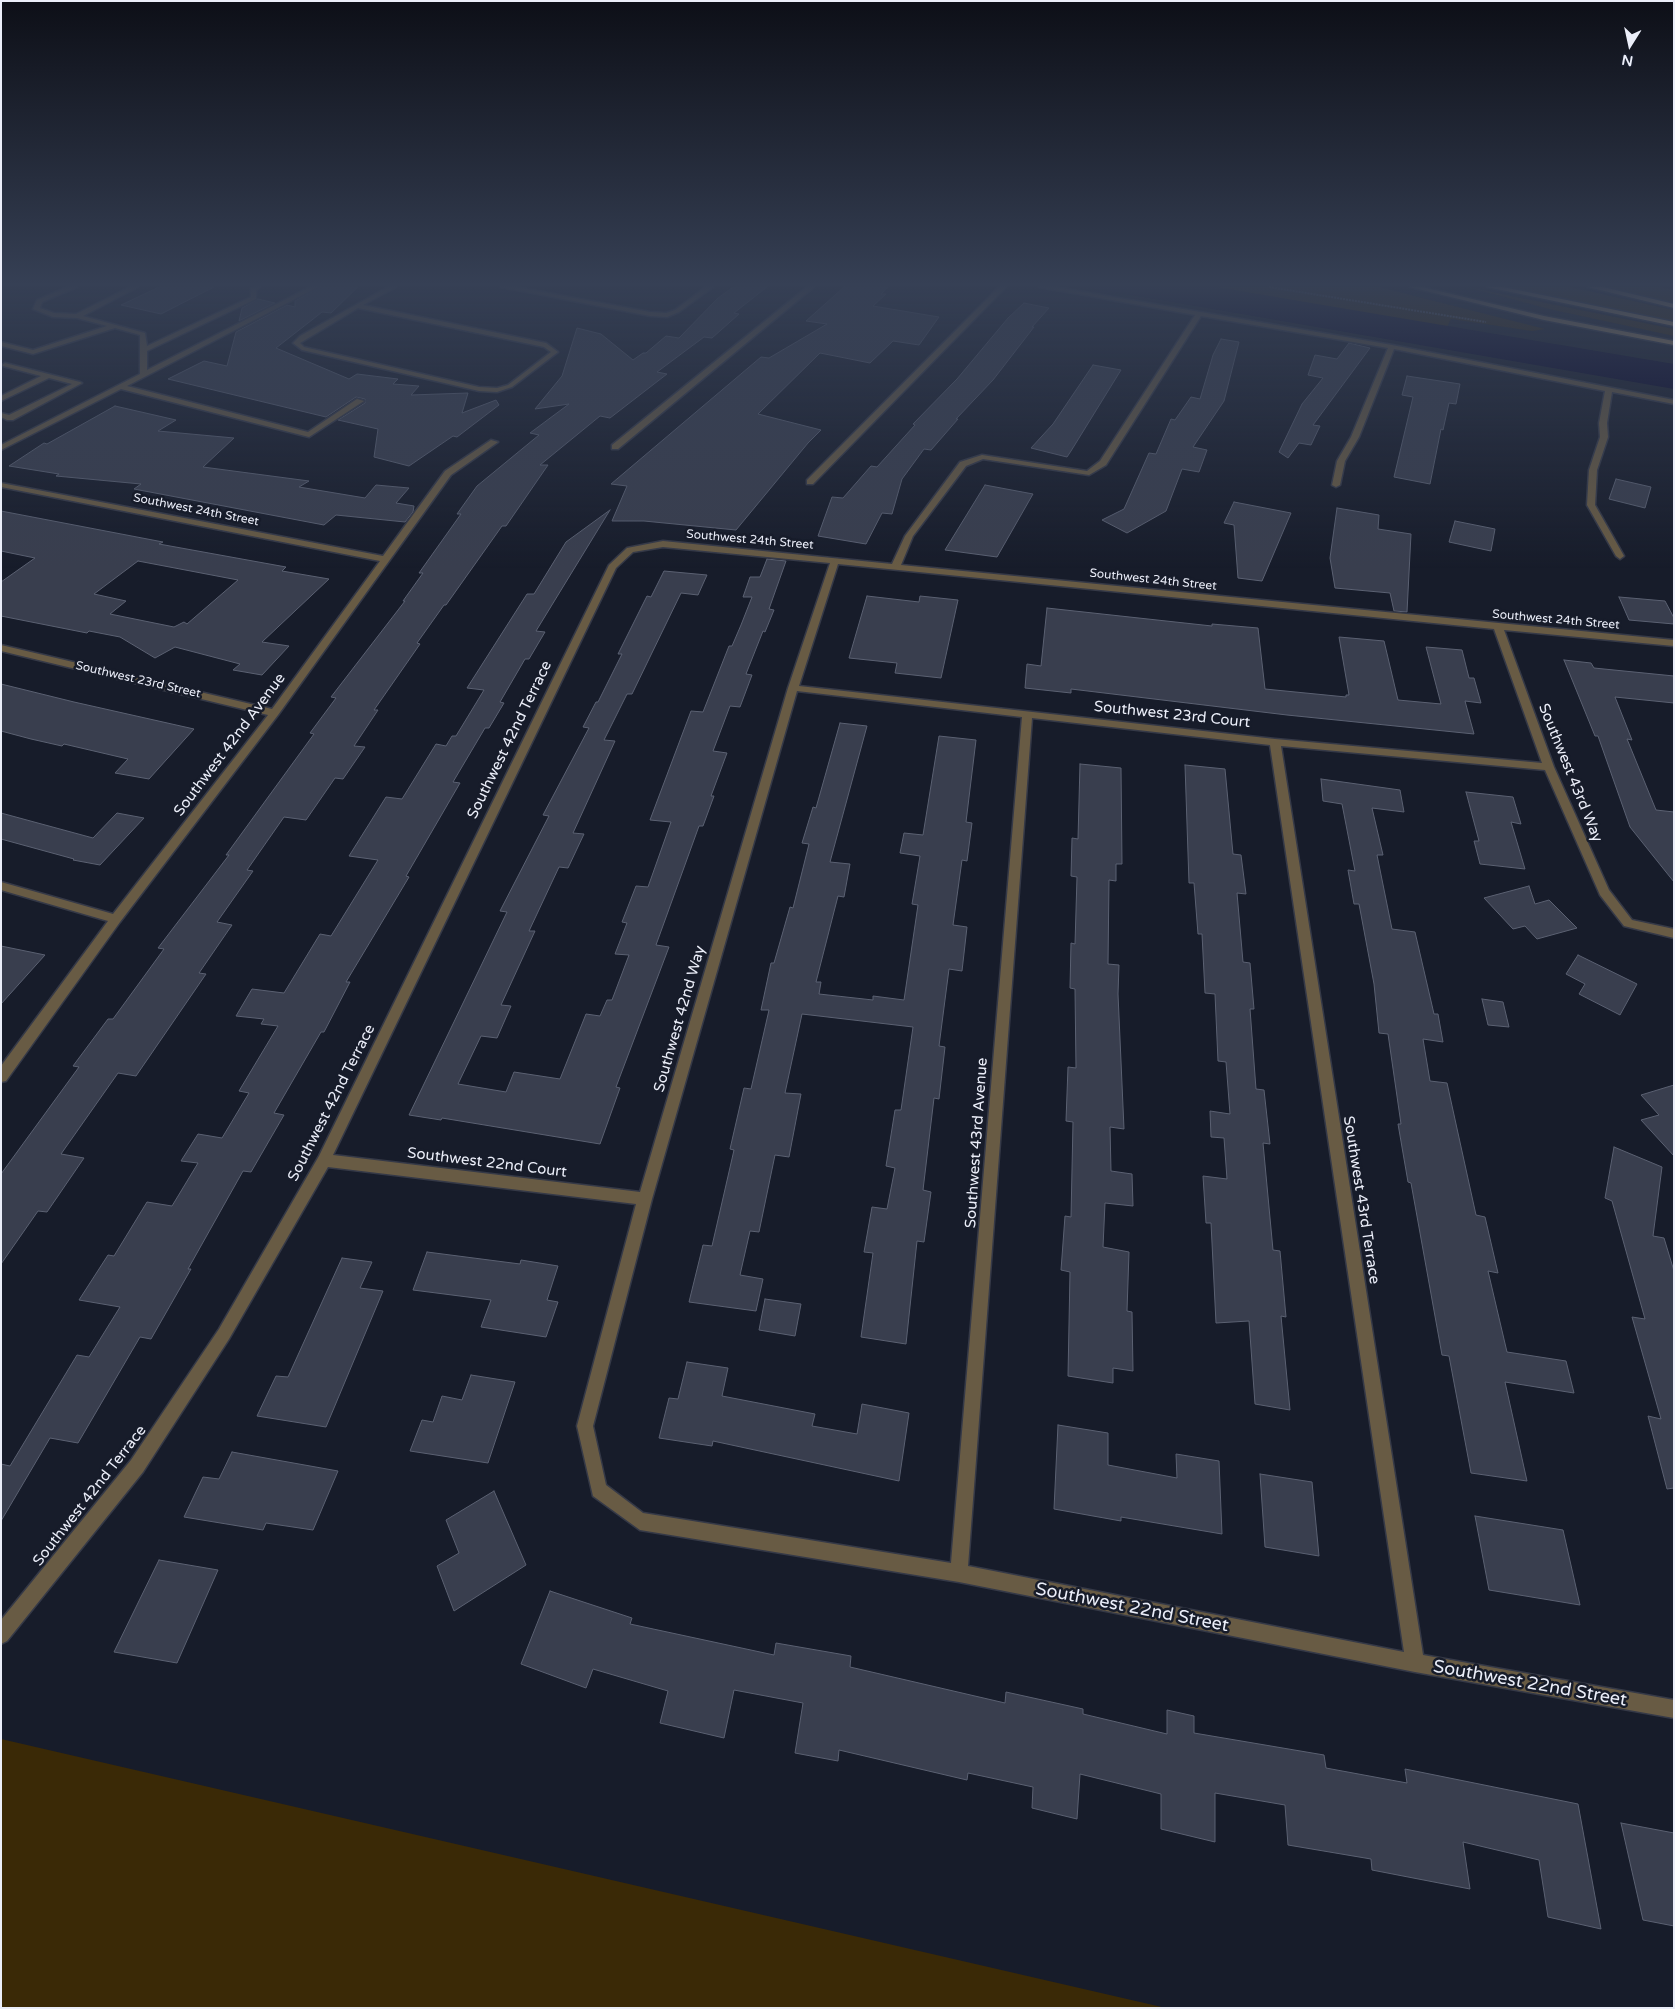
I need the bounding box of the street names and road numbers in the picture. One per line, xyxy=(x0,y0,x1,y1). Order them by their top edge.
street label: Southwest 24th Street xyxy=(132,491,260,529)
street label: Southwest 24th Street xyxy=(686,527,814,553)
street label: Southwest 24th Street xyxy=(1089,566,1217,594)
street label: Southwest 24th Street xyxy=(1492,607,1620,633)
street label: Southwest 42nd Terrace xyxy=(464,658,556,822)
street label: Southwest 23rd Street xyxy=(74,659,202,701)
street label: Southwest 42nd Avenue xyxy=(170,670,290,820)
street label: Southwest 23rd Court xyxy=(1093,698,1251,732)
street label: Southwest 43rd Way xyxy=(1534,701,1606,845)
street label: Southwest 42nd Way xyxy=(650,944,710,1094)
street label: Southwest 42nd Terrace xyxy=(285,1022,379,1184)
street label: Southwest 43rd Avenue xyxy=(962,1057,992,1229)
street label: Southwest 43rd Terrace xyxy=(1339,1115,1383,1285)
street label: Southwest 22nd Court xyxy=(406,1144,568,1182)
street label: Southwest 42nd Terrace xyxy=(29,1422,151,1570)
street label: Southwest 22nd Street xyxy=(1034,1579,1230,1637)
street label: Southwest 22nd Street xyxy=(1432,1656,1628,1712)

